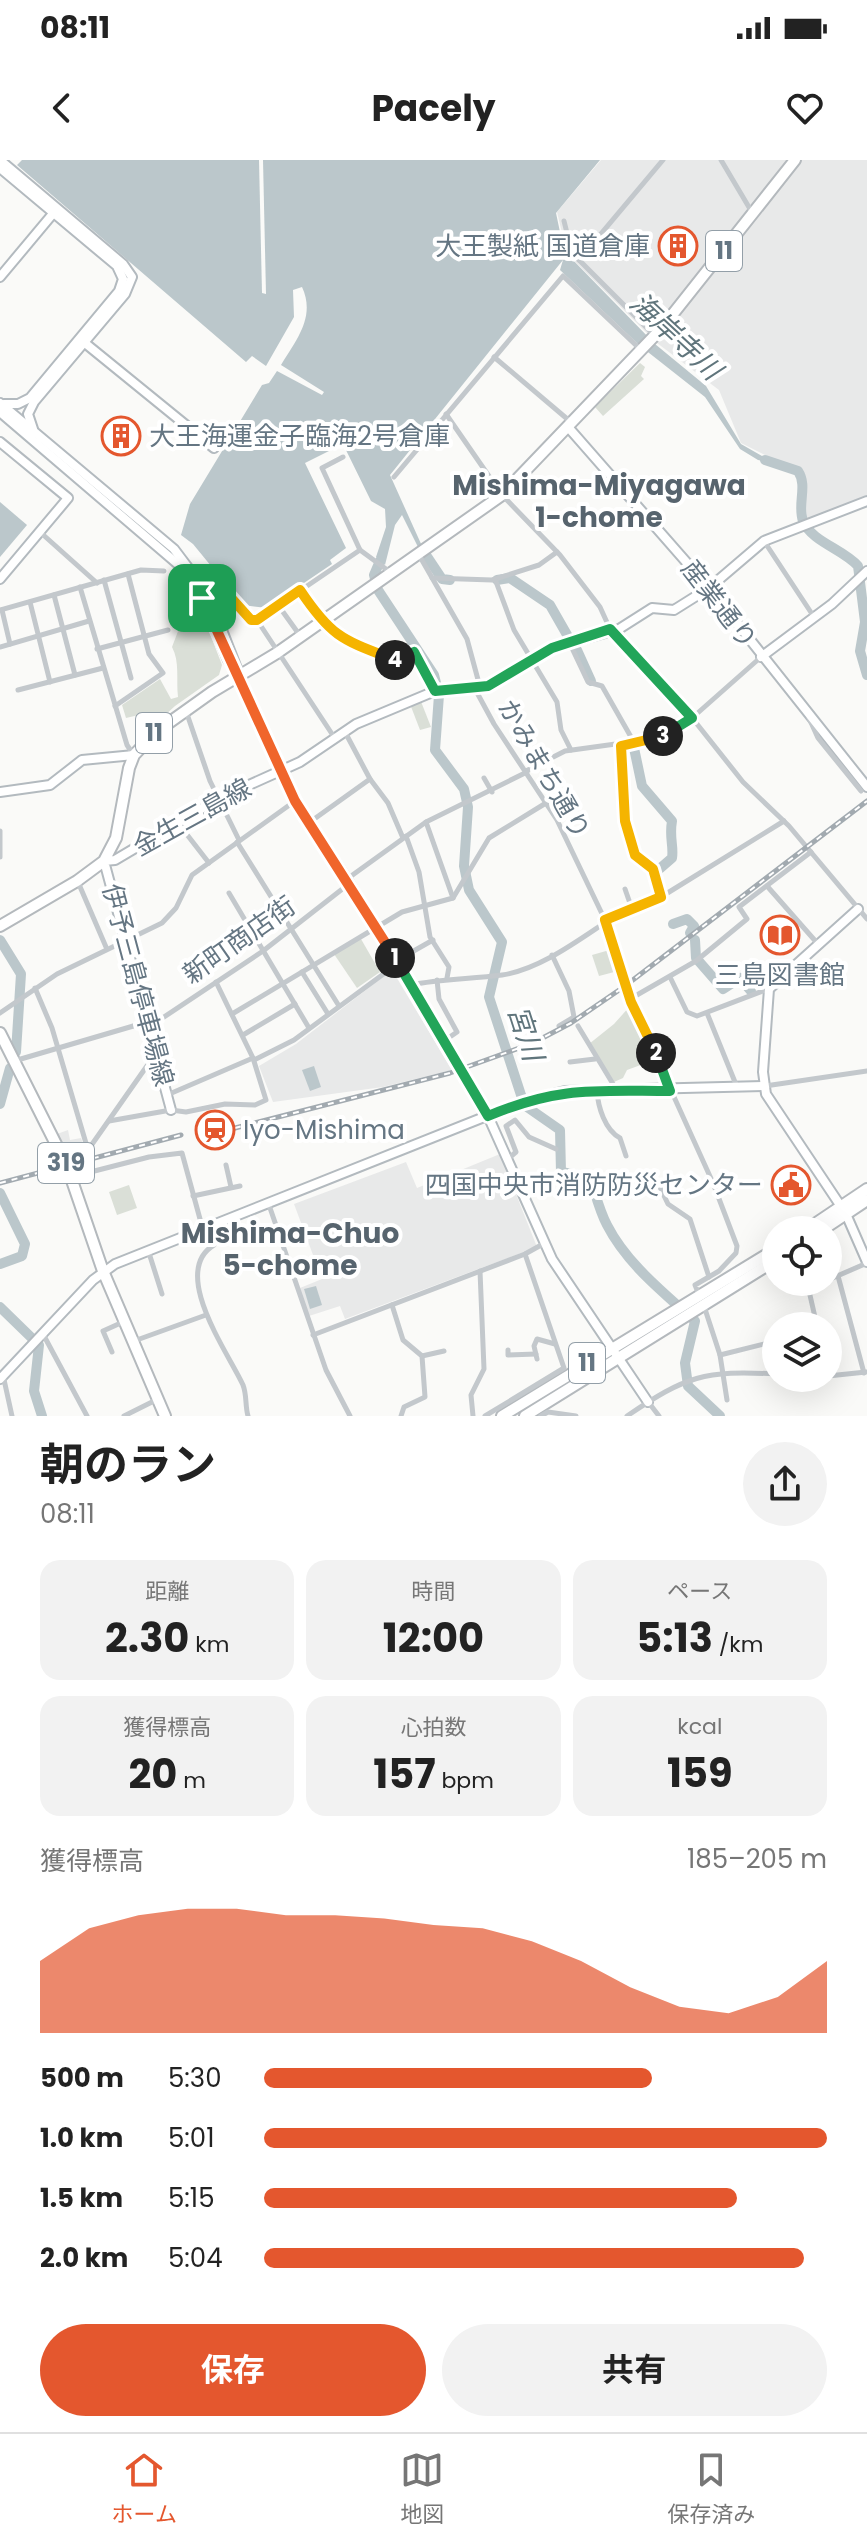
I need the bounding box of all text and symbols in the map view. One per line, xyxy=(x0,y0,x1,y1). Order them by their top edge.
text: 08:11 xyxy=(40,6,110,49)
text: Pacely xyxy=(371,83,496,134)
icon: back xyxy=(40,86,84,130)
icon: heart xyxy=(783,86,827,130)
building icon: 大王製紙 国道倉庫 xyxy=(657,225,699,267)
place label: 大王製紙 国道倉庫 xyxy=(435,228,650,264)
road number: 11 xyxy=(706,231,742,271)
water label: 海岸寺川 xyxy=(621,284,732,391)
building icon: 大王海運金子臨海2号倉庫 xyxy=(100,415,142,457)
place label: 大王海運金子臨海2号倉庫 xyxy=(149,418,450,454)
district label: Mishima-Miyagawa 1-chome xyxy=(452,466,746,537)
street label: 産業通り xyxy=(673,552,765,656)
pin xyxy=(168,564,236,632)
icon: arrive xyxy=(180,576,224,620)
pin: 4 xyxy=(375,640,415,680)
text: 4 xyxy=(388,644,402,675)
street label: かみまち通り xyxy=(489,692,599,846)
road number: 11 xyxy=(136,713,172,753)
pin: 3 xyxy=(643,716,683,756)
text: 3 xyxy=(656,720,670,751)
street label: 金生三島線 xyxy=(126,770,258,864)
street label: 伊予三島停車場線 xyxy=(94,880,182,1090)
street label: 新町商店街 xyxy=(175,888,303,992)
library icon: 三島図書館 xyxy=(759,914,801,956)
pin: 1 xyxy=(375,938,415,978)
text: 1 xyxy=(391,942,399,973)
place label: 三島図書館 xyxy=(715,957,845,993)
water label: 宮川 xyxy=(498,1000,554,1069)
pin: 2 xyxy=(636,1033,676,1073)
text: 2 xyxy=(650,1037,662,1068)
station icon: Iyo-Mishima xyxy=(194,1109,236,1151)
place label: Iyo-Mishima xyxy=(243,1112,405,1148)
road number: 319 xyxy=(38,1143,94,1183)
public building icon: 四国中央市消防防災センター xyxy=(770,1164,812,1206)
place label: 四国中央市消防防災センター xyxy=(425,1167,763,1203)
district label: Mishima-Chuo 5-chome xyxy=(181,1214,399,1285)
map controls xyxy=(762,1216,842,1392)
button: locate xyxy=(762,1216,842,1296)
button: layers xyxy=(762,1312,842,1392)
road number: 11 xyxy=(569,1343,605,1383)
text: 朝のラン xyxy=(40,1434,216,1495)
button: share xyxy=(743,1442,827,1526)
text: 08:11 xyxy=(40,1496,95,1532)
text: 距離 xyxy=(145,1576,189,1607)
text: 時間 xyxy=(411,1576,456,1607)
text: ペース xyxy=(667,1576,732,1607)
text: 2.30 xyxy=(105,1610,189,1666)
text: 12:00 xyxy=(383,1610,484,1666)
text: 5:13 xyxy=(636,1610,713,1666)
text: km xyxy=(189,1629,229,1660)
text: /km xyxy=(713,1629,763,1660)
text: kcal xyxy=(677,1711,722,1742)
text: 獲得標高 xyxy=(123,1712,211,1743)
text: 心拍数 xyxy=(400,1712,467,1743)
text: 159 xyxy=(667,1745,733,1801)
text: 20 xyxy=(128,1746,177,1802)
text: 157 xyxy=(373,1746,436,1802)
text: m xyxy=(177,1765,206,1796)
text: bpm xyxy=(436,1765,494,1796)
text: 185–205 m xyxy=(687,1841,827,1877)
text: 獲得標高 xyxy=(40,1843,144,1879)
text: 500 m xyxy=(40,2060,124,2096)
text: 5:30 xyxy=(168,2060,222,2096)
text: 1.0 km xyxy=(40,2120,123,2156)
text: 5:01 xyxy=(168,2120,215,2156)
text: 1.5 km xyxy=(40,2180,123,2216)
text: 5:15 xyxy=(168,2180,215,2216)
text: 2.0 km xyxy=(40,2240,128,2276)
text: 5:04 xyxy=(168,2240,223,2276)
button: 保存 xyxy=(40,2324,426,2416)
button: 共有 xyxy=(442,2324,827,2416)
tab: ホーム xyxy=(112,2448,177,2531)
tab: 地図 xyxy=(400,2448,444,2531)
tab: 保存済み xyxy=(667,2448,755,2531)

